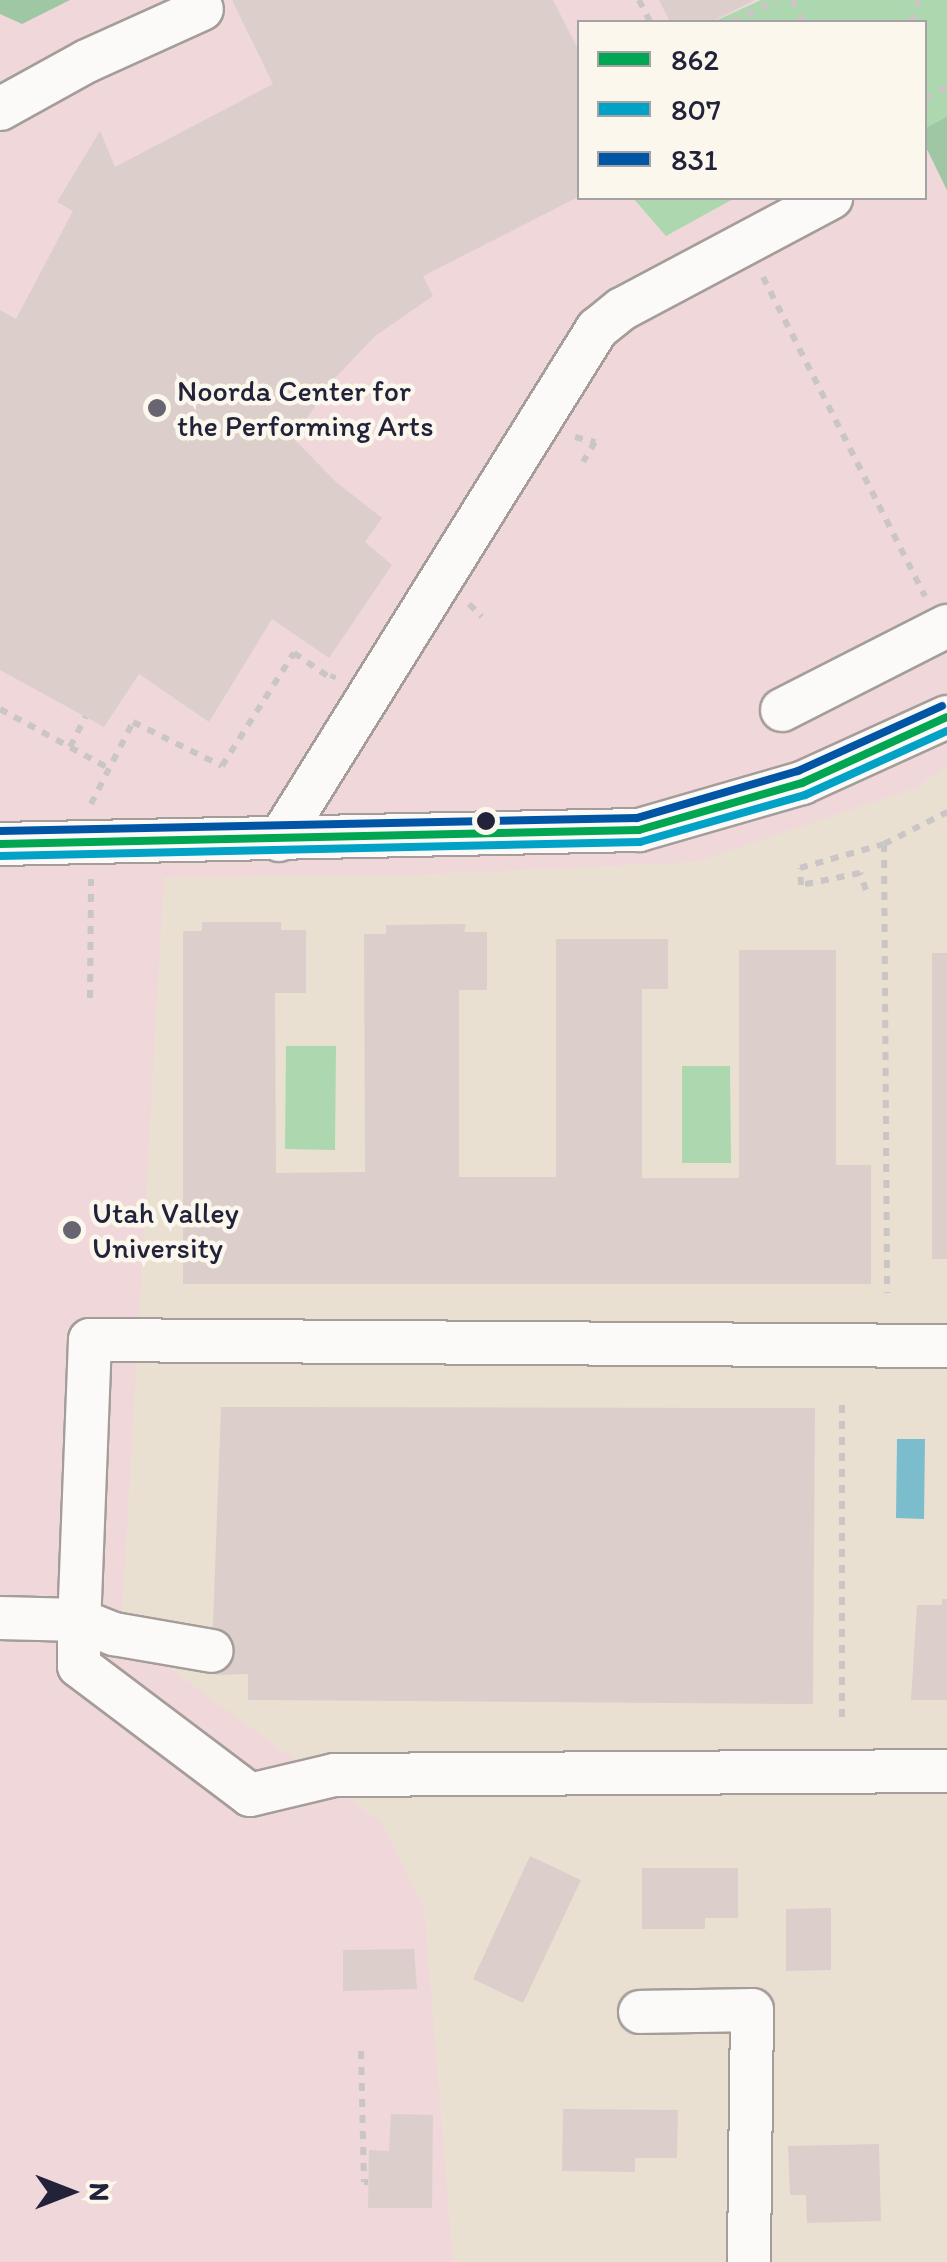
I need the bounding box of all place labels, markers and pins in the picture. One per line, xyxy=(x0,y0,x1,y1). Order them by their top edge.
place label: Noorda Center for the Performing Arts xyxy=(177,373,432,444)
marker: Noorda Center for the Performing Arts xyxy=(146,397,168,419)
unlabelled marker xyxy=(476,811,496,831)
place label: Utah Valley University xyxy=(92,1195,238,1266)
marker: Utah Valley University xyxy=(61,1219,83,1241)

